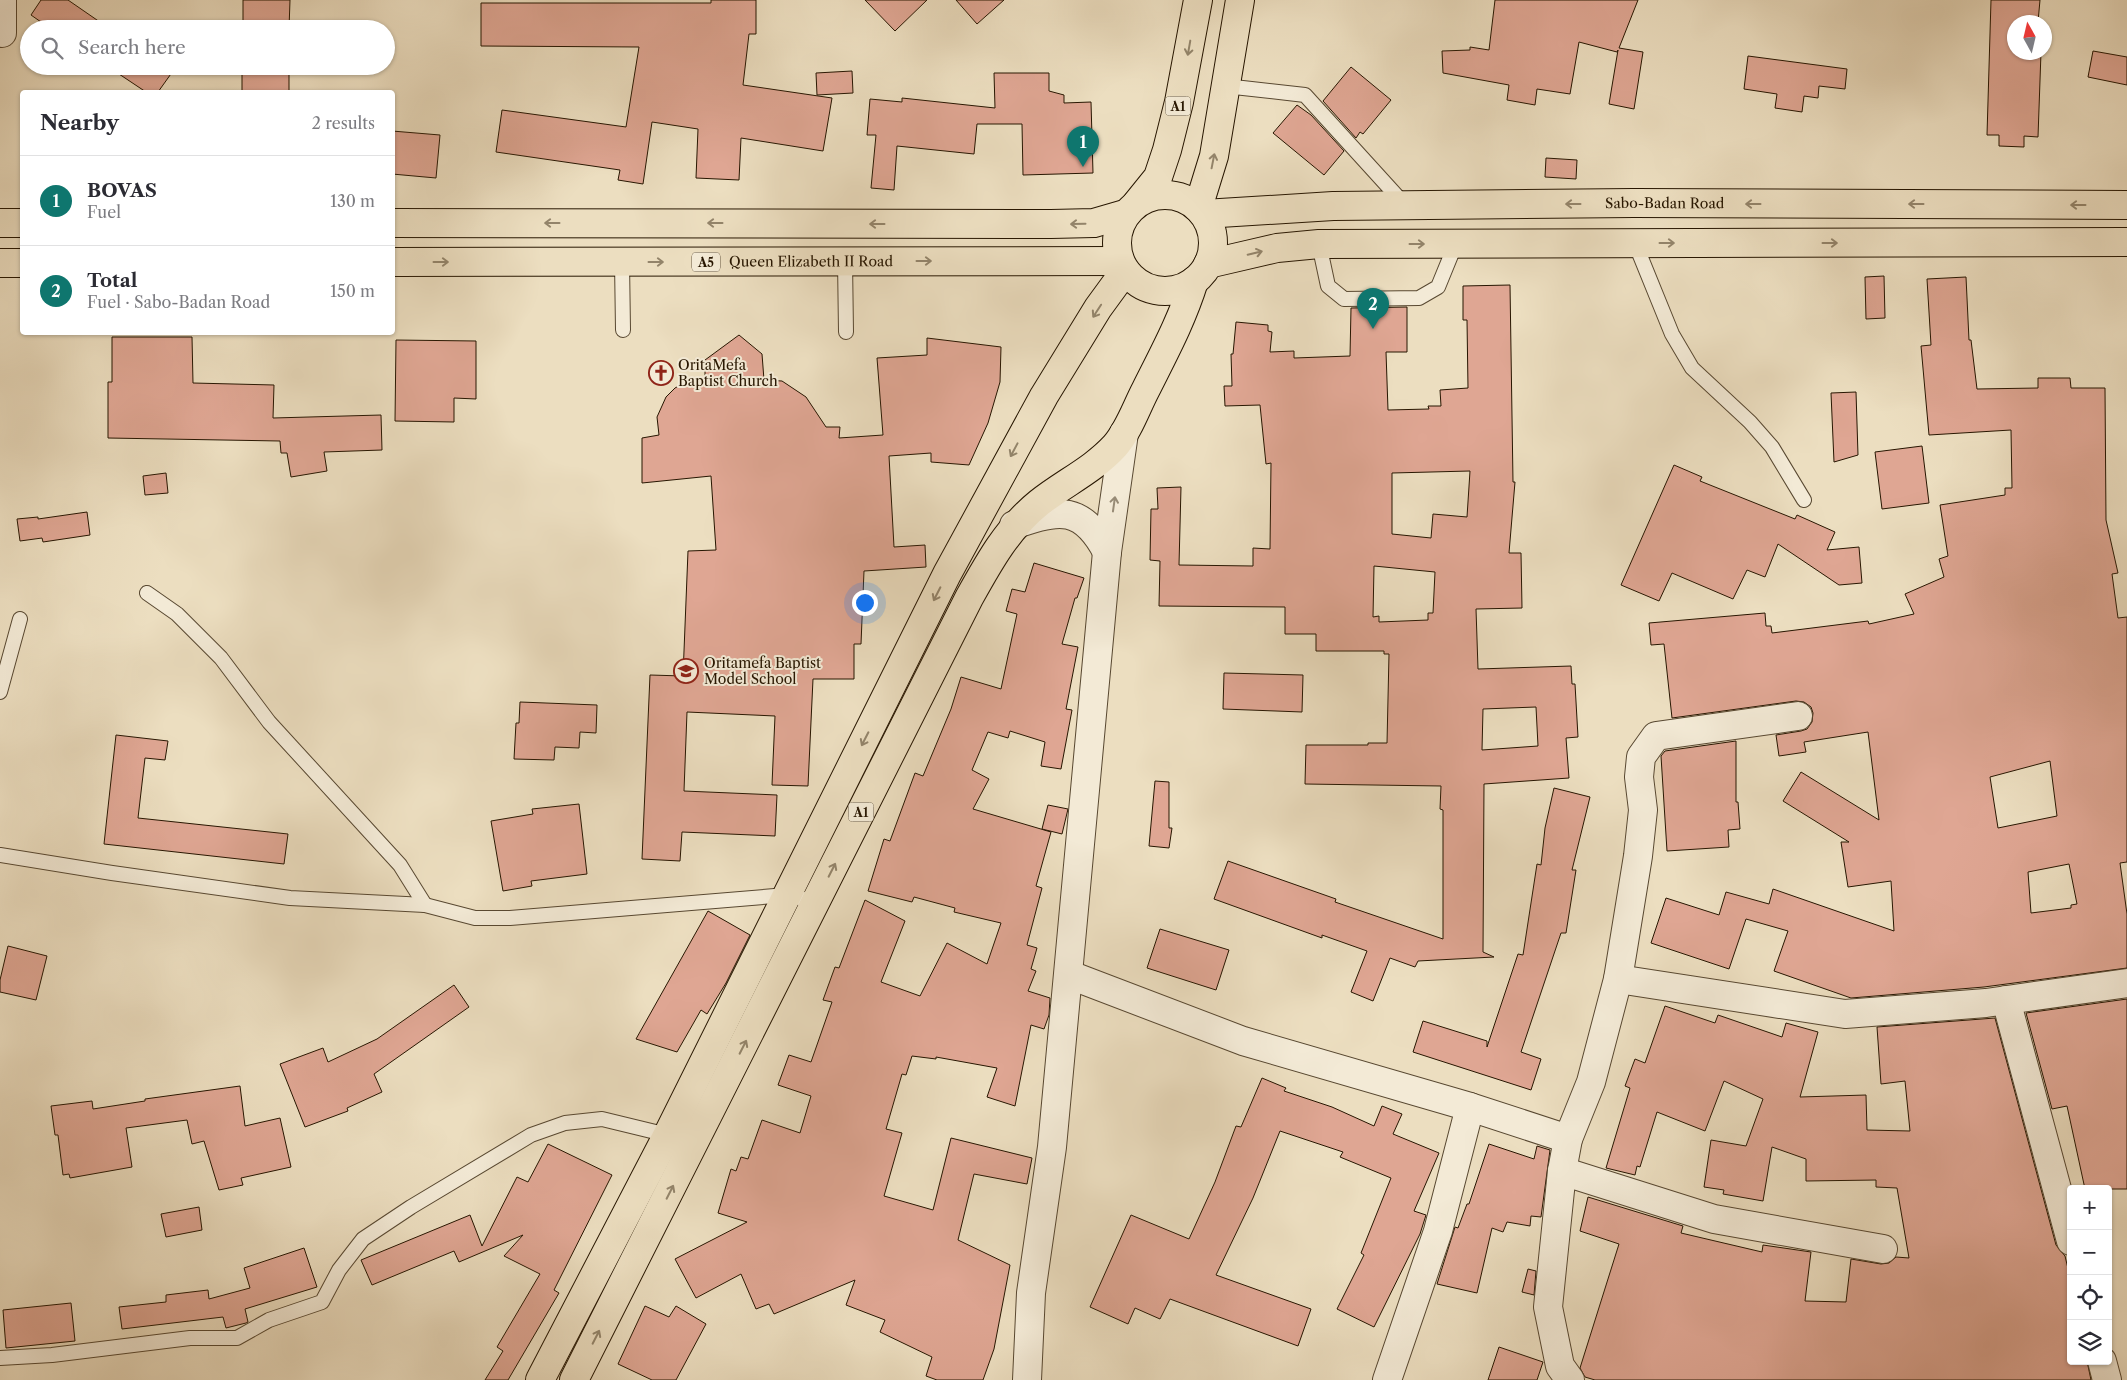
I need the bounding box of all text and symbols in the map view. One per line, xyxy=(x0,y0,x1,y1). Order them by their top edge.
north arrow xyxy=(2007,15,2052,60)
search box xyxy=(20,20,395,75)
icon: search xyxy=(38,34,66,62)
text: Search here xyxy=(78,36,186,59)
one-way arrow xyxy=(1183,40,1193,56)
road number: A1 xyxy=(1166,96,1190,115)
text: Nearby xyxy=(40,110,119,135)
text: 2 results xyxy=(312,113,375,133)
pin: 1 xyxy=(1067,126,1099,167)
one-way arrow xyxy=(1209,154,1218,170)
text: BOVAS xyxy=(87,179,157,202)
text: 1 xyxy=(52,191,60,211)
text: 130 m xyxy=(330,191,375,211)
street label: Sabo-Badan Road xyxy=(1605,194,1725,212)
one-way arrow xyxy=(1566,199,1582,209)
one-way arrow xyxy=(1746,199,1762,209)
one-way arrow xyxy=(1908,199,1924,209)
one-way arrow xyxy=(2071,200,2087,210)
text: Fuel xyxy=(87,202,121,222)
one-way arrow xyxy=(545,218,561,228)
one-way arrow xyxy=(707,218,724,228)
one-way arrow xyxy=(870,219,886,229)
one-way arrow xyxy=(1070,219,1086,228)
one-way arrow xyxy=(1658,238,1675,248)
one-way arrow xyxy=(1821,238,1837,248)
one-way arrow xyxy=(1408,239,1425,249)
one-way arrow xyxy=(1247,248,1263,257)
road number: A5 xyxy=(692,252,720,272)
street label: Queen Elizabeth II Road xyxy=(729,252,893,271)
one-way arrow xyxy=(915,256,931,266)
one-way arrow xyxy=(432,257,449,267)
one-way arrow xyxy=(648,257,664,267)
text: Total xyxy=(87,269,137,292)
text: 2 xyxy=(51,281,61,301)
text: 150 m xyxy=(330,281,375,301)
pin: 2 xyxy=(1357,288,1389,329)
text: Fuel · Sabo-Badan Road xyxy=(87,292,270,312)
one-way arrow xyxy=(1092,303,1102,317)
place label: OritaMefa Baptist Church xyxy=(678,356,778,390)
church icon: OritaMefa Baptist Church xyxy=(648,360,674,386)
one-way arrow xyxy=(1009,443,1019,458)
one-way arrow xyxy=(1109,497,1119,513)
one-way arrow xyxy=(932,586,942,601)
your location xyxy=(852,590,878,616)
place label: Oritamefa Baptist Model School xyxy=(704,654,821,688)
school or university icon: Oritamefa Baptist Model School xyxy=(673,658,699,684)
one-way arrow xyxy=(860,731,869,746)
road number: A1 xyxy=(848,802,874,822)
one-way arrow xyxy=(827,863,837,878)
one-way arrow xyxy=(739,1040,748,1055)
one-way arrow xyxy=(666,1185,675,1200)
map controls xyxy=(2067,1185,2112,1365)
button: + xyxy=(2067,1185,2112,1230)
button: − xyxy=(2067,1230,2112,1275)
button: locate xyxy=(2067,1275,2112,1320)
button: layers xyxy=(2067,1320,2112,1365)
one-way arrow xyxy=(592,1330,602,1345)

